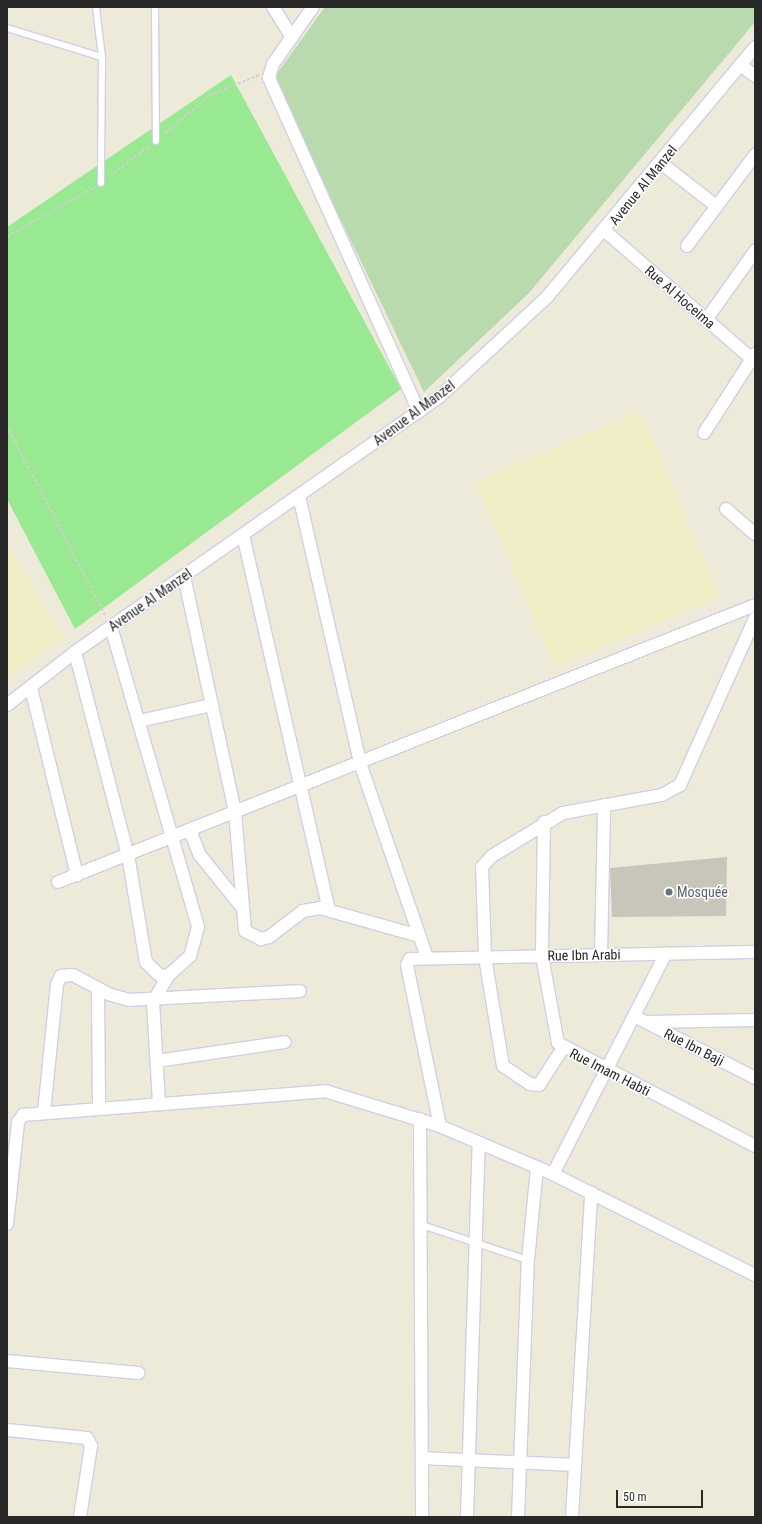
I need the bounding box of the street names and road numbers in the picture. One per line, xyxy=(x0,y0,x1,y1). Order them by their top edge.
street label: Avenue Al Manzel xyxy=(606,142,680,228)
street label: Rue Al Hoceima xyxy=(641,262,719,332)
street label: Avenue Al Manzel xyxy=(370,377,458,449)
street label: Avenue Al Manzel xyxy=(105,565,195,635)
street label: Rue Ibn Arabi xyxy=(547,946,621,964)
street label: Rue Ibn Baji xyxy=(661,1025,727,1069)
street label: Rue Imam Habti xyxy=(567,1045,653,1099)

